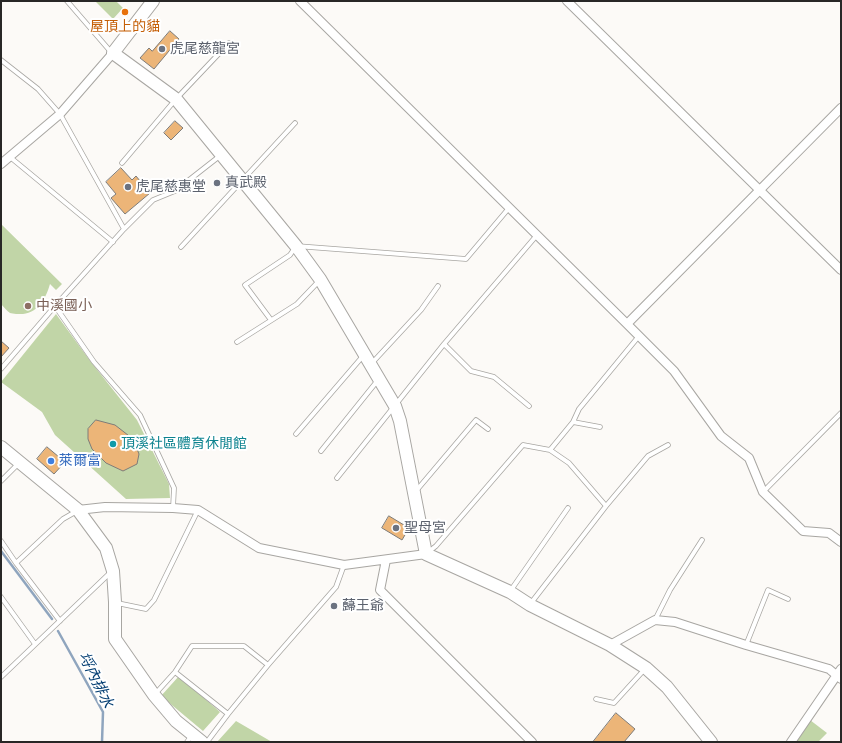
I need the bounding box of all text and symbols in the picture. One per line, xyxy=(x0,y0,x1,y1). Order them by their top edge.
marker: 屋頂上的貓 xyxy=(120,7,130,17)
place label: 屋頂上的貓 xyxy=(90,19,160,35)
place label: 虎尾慈龍宮 xyxy=(170,41,240,57)
marker: 虎尾慈龍宮 xyxy=(157,44,167,54)
place label: 真武殿 xyxy=(225,175,267,191)
marker: 真武殿 xyxy=(212,178,222,188)
place label: 虎尾慈惠堂 xyxy=(136,179,206,195)
marker: 虎尾慈惠堂 xyxy=(123,182,133,192)
place label: 中溪國小 xyxy=(36,298,92,314)
marker: 中溪國小 xyxy=(23,301,33,311)
place label: 頂溪社區體育休閒館 xyxy=(121,436,247,452)
marker: 頂溪社區體育休閒館 xyxy=(108,439,118,449)
place label: 萊爾富 xyxy=(59,453,101,469)
marker: 萊爾富 xyxy=(46,456,56,466)
place label: 聖母宮 xyxy=(404,520,446,536)
marker: 聖母宮 xyxy=(391,523,401,533)
place label: 蘬王爺 xyxy=(342,598,384,614)
marker: 蘬王爺 xyxy=(329,601,339,611)
water label: 埒內排水 xyxy=(75,649,117,711)

